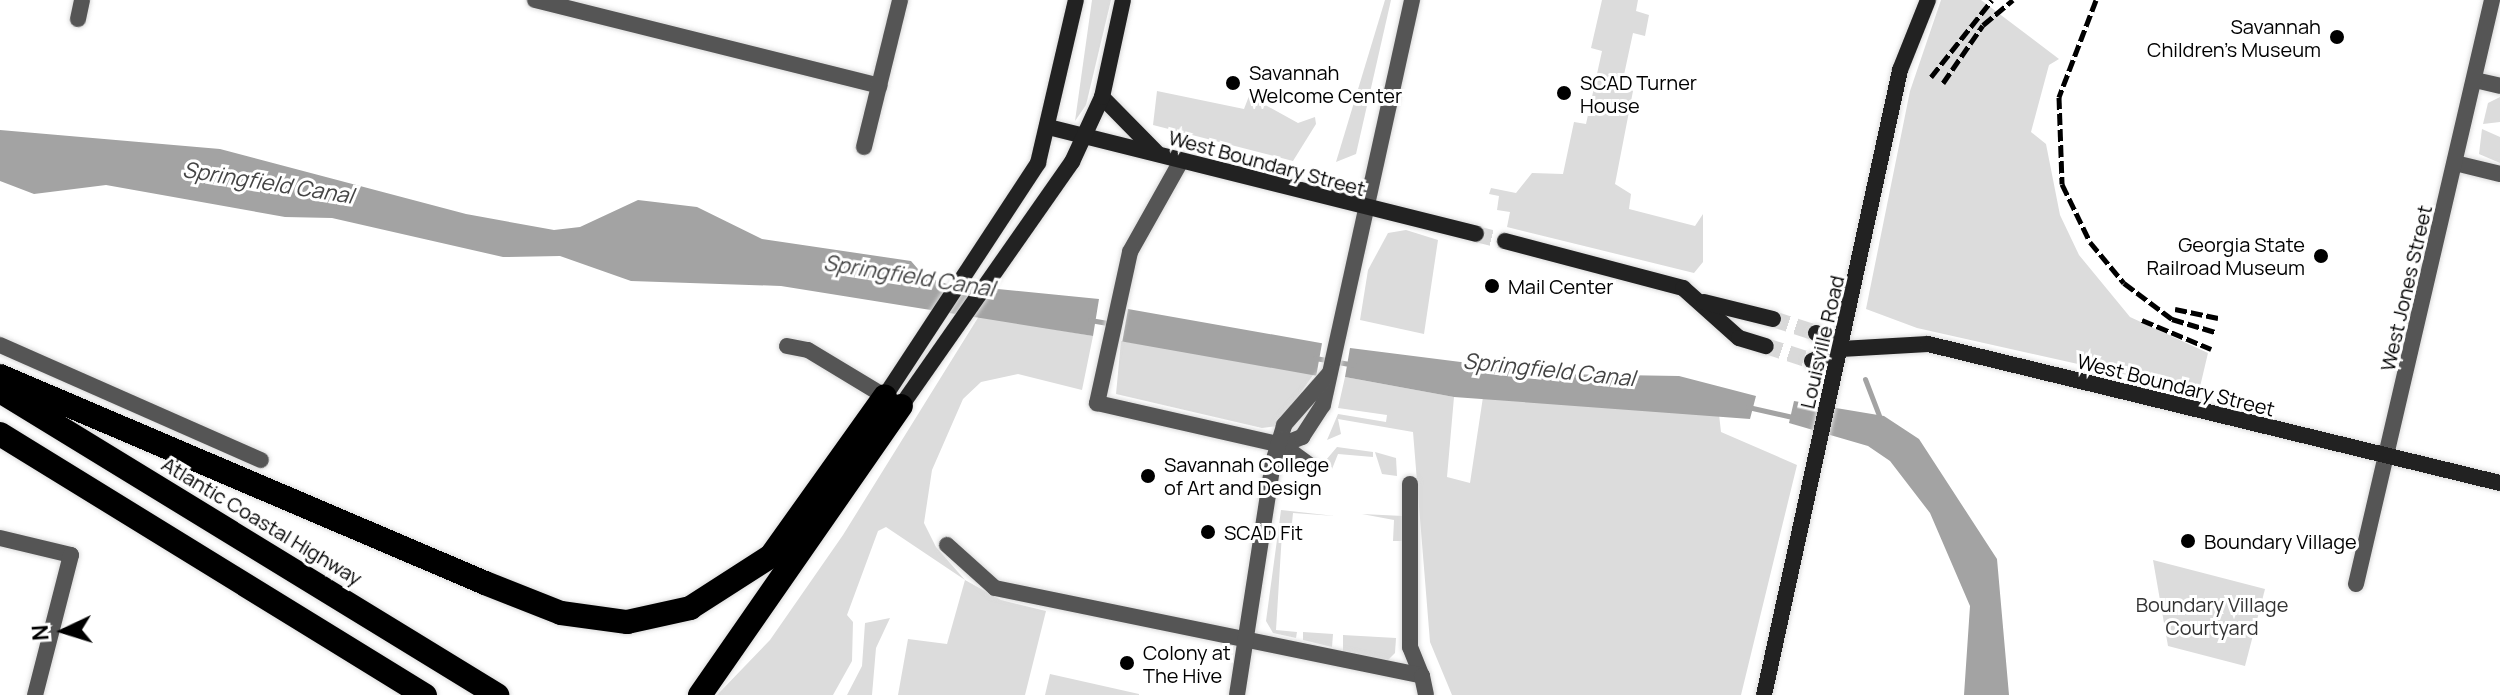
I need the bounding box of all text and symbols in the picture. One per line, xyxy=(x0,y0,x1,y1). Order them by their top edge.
place label: Savannah Children's Museum xyxy=(2147,14,2321,61)
marker: Savannah Children's Museum xyxy=(2328,28,2346,46)
place label: Savannah Welcome Center xyxy=(1249,60,1402,107)
place label: SCAD Turner House xyxy=(1580,70,1697,117)
marker: Savannah Welcome Center xyxy=(1224,74,1242,92)
marker: SCAD Turner House xyxy=(1555,84,1573,102)
street label: West Boundary Street xyxy=(1166,125,1368,201)
water label: Springfield Canal xyxy=(181,156,355,210)
street label: West Jones Street xyxy=(2375,203,2437,373)
place label: Georgia State Railroad Museum xyxy=(2146,232,2305,279)
marker: Georgia State Railroad Museum xyxy=(2312,247,2330,265)
water label: Springfield Canal xyxy=(822,249,996,303)
street label: Louisville Road xyxy=(1795,273,1849,411)
place label: Mail Center xyxy=(1508,274,1613,298)
marker: Mail Center xyxy=(1483,277,1501,295)
water label: Springfield Canal xyxy=(1462,348,1636,392)
street label: West Boundary Street xyxy=(2075,349,2277,421)
street label: Atlantic Coastal Highway xyxy=(158,452,366,590)
place label: Savannah College of Art and Design xyxy=(1164,452,1329,499)
marker: Savannah College of Art and Design xyxy=(1139,467,1157,485)
place label: SCAD Fit xyxy=(1224,520,1303,544)
marker: SCAD Fit xyxy=(1199,523,1217,541)
place label: Boundary Village xyxy=(2204,529,2357,553)
marker: Boundary Village xyxy=(2179,532,2197,550)
north arrow xyxy=(24,591,104,671)
park label: Boundary Village Courtyard xyxy=(2136,593,2288,640)
text: N xyxy=(25,624,56,642)
place label: Colony at The Hive xyxy=(1143,640,1231,687)
marker: Colony at The Hive xyxy=(1118,654,1136,672)

